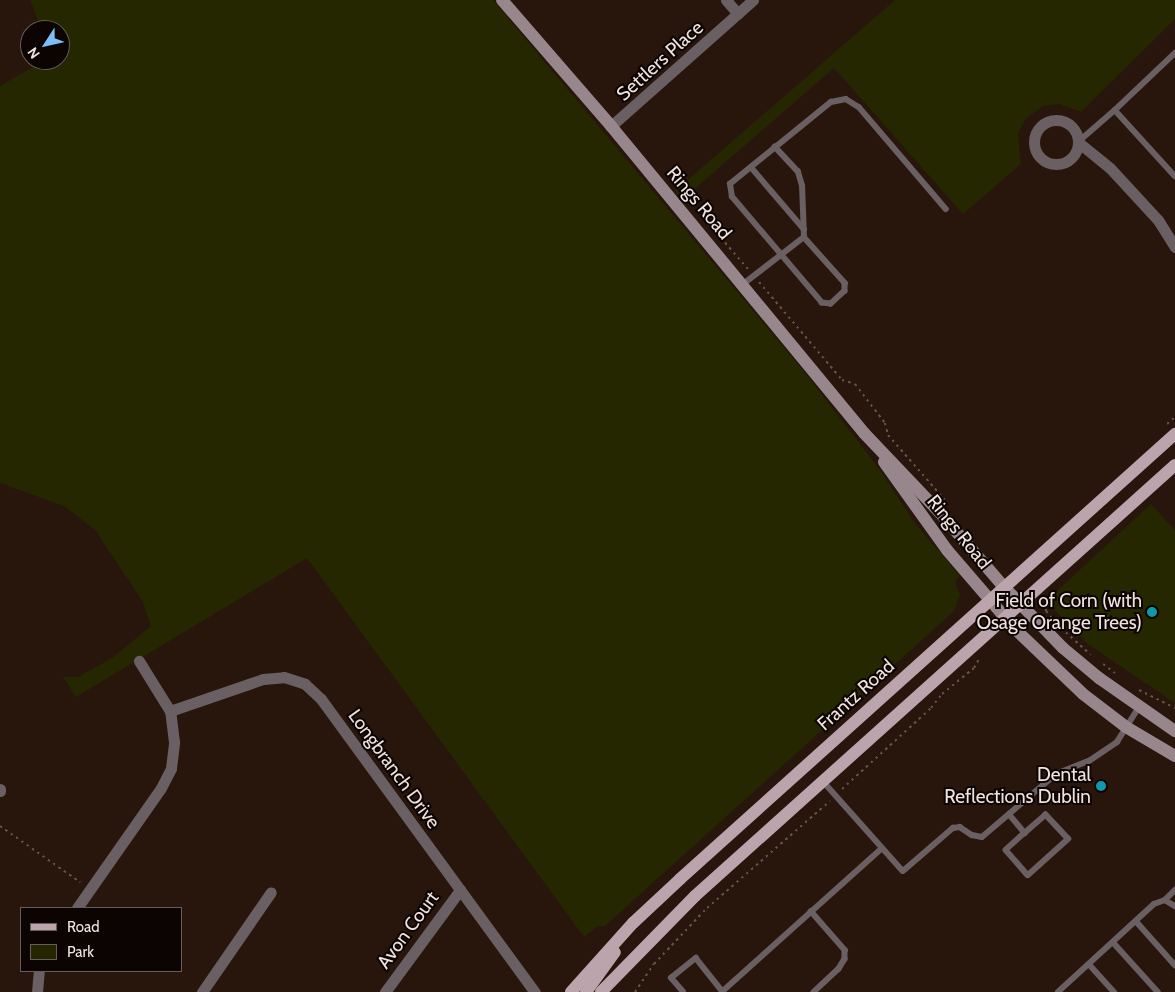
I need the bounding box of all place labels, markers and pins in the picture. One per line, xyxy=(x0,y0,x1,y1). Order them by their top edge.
place label: Field of Corn (with Osage Orange Trees) xyxy=(976,590,1142,634)
marker: Field of Corn (with Osage Orange Trees) xyxy=(1146,606,1158,618)
place label: Dental Reflections Dublin xyxy=(944,764,1091,808)
marker: Dental Reflections Dublin xyxy=(1095,780,1107,792)

